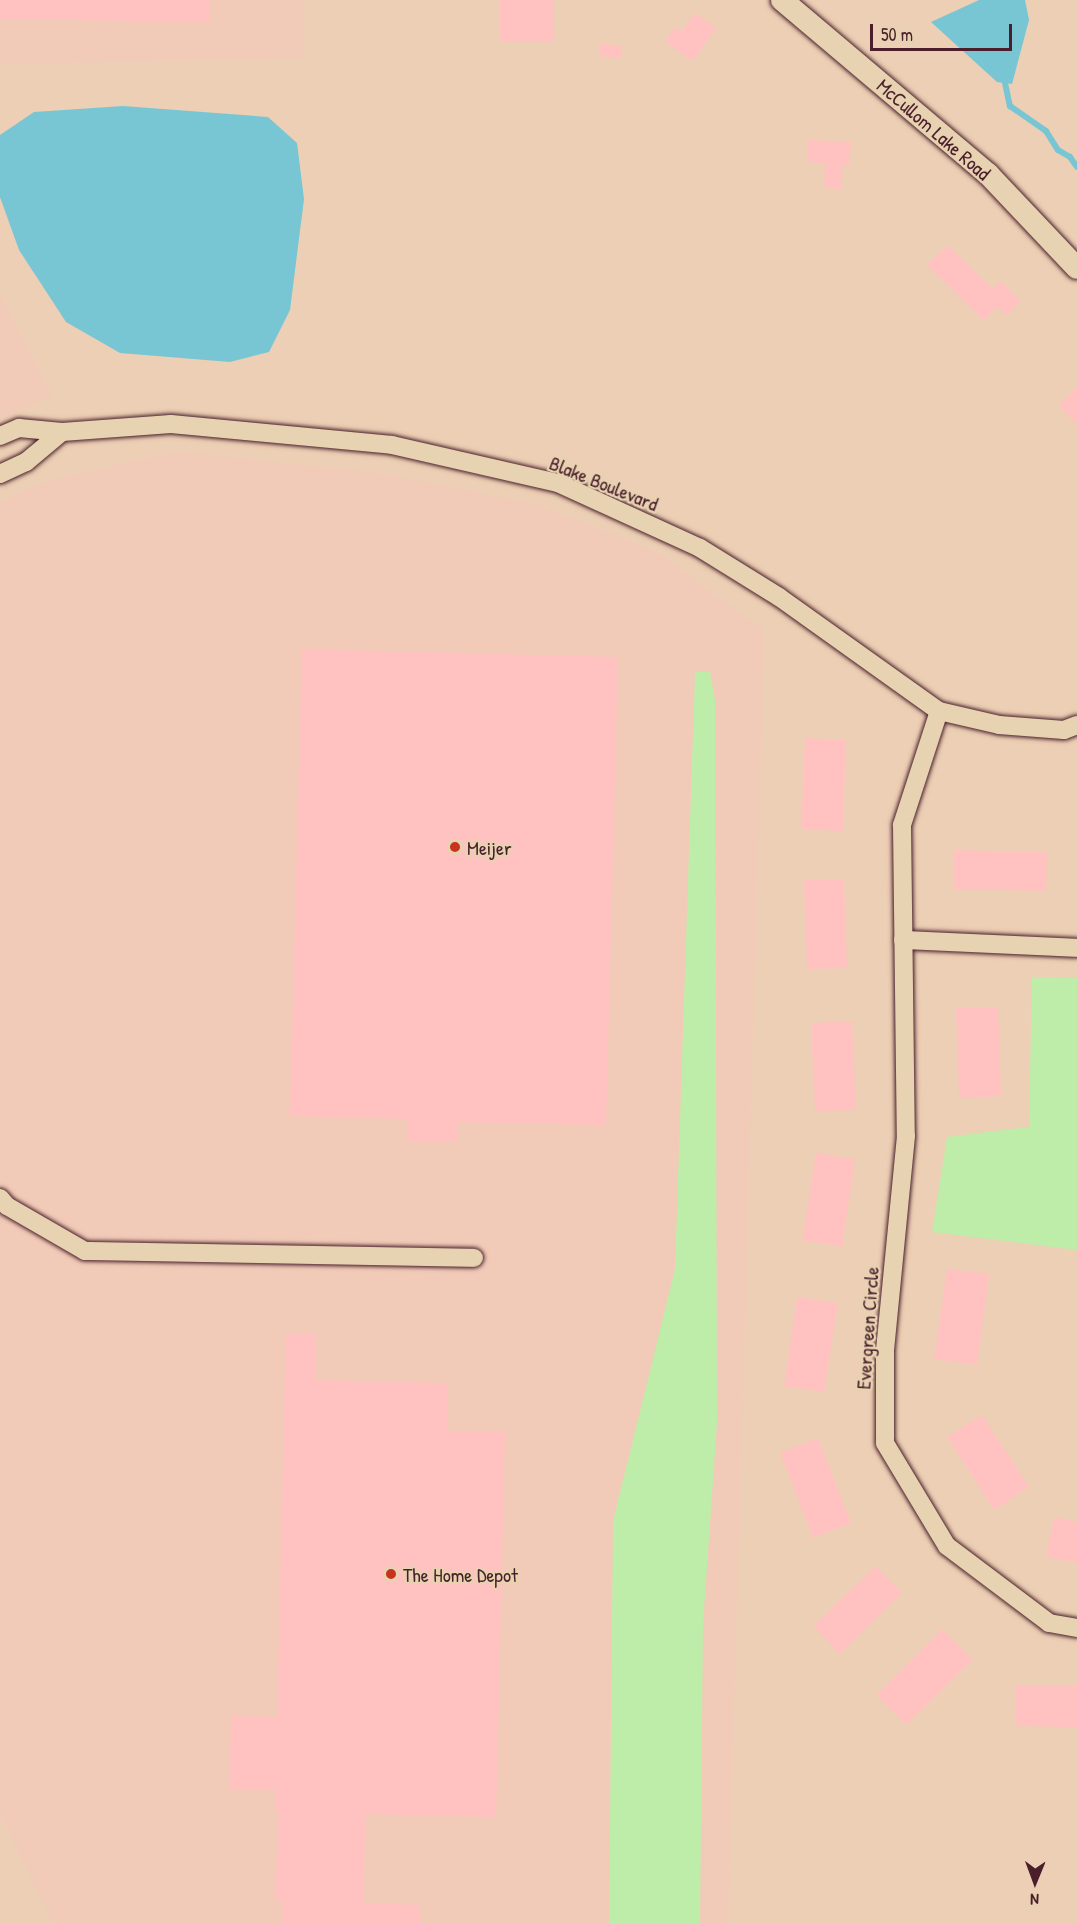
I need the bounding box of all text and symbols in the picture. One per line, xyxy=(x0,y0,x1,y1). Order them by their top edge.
scale bar xyxy=(873,12,1016,50)
text: 50 m xyxy=(881,22,913,47)
street label: McCullom Lake Road xyxy=(872,73,996,185)
street label: Blake Boulevard xyxy=(546,450,662,516)
place label: Meijer xyxy=(467,835,512,859)
marker: Meijer xyxy=(448,840,462,854)
street label: Evergreen Circle xyxy=(851,1266,883,1390)
place label: The Home Depot xyxy=(403,1562,518,1586)
marker: The Home Depot xyxy=(384,1567,398,1581)
north arrow xyxy=(1005,1852,1065,1912)
text: N xyxy=(1030,1889,1039,1911)

